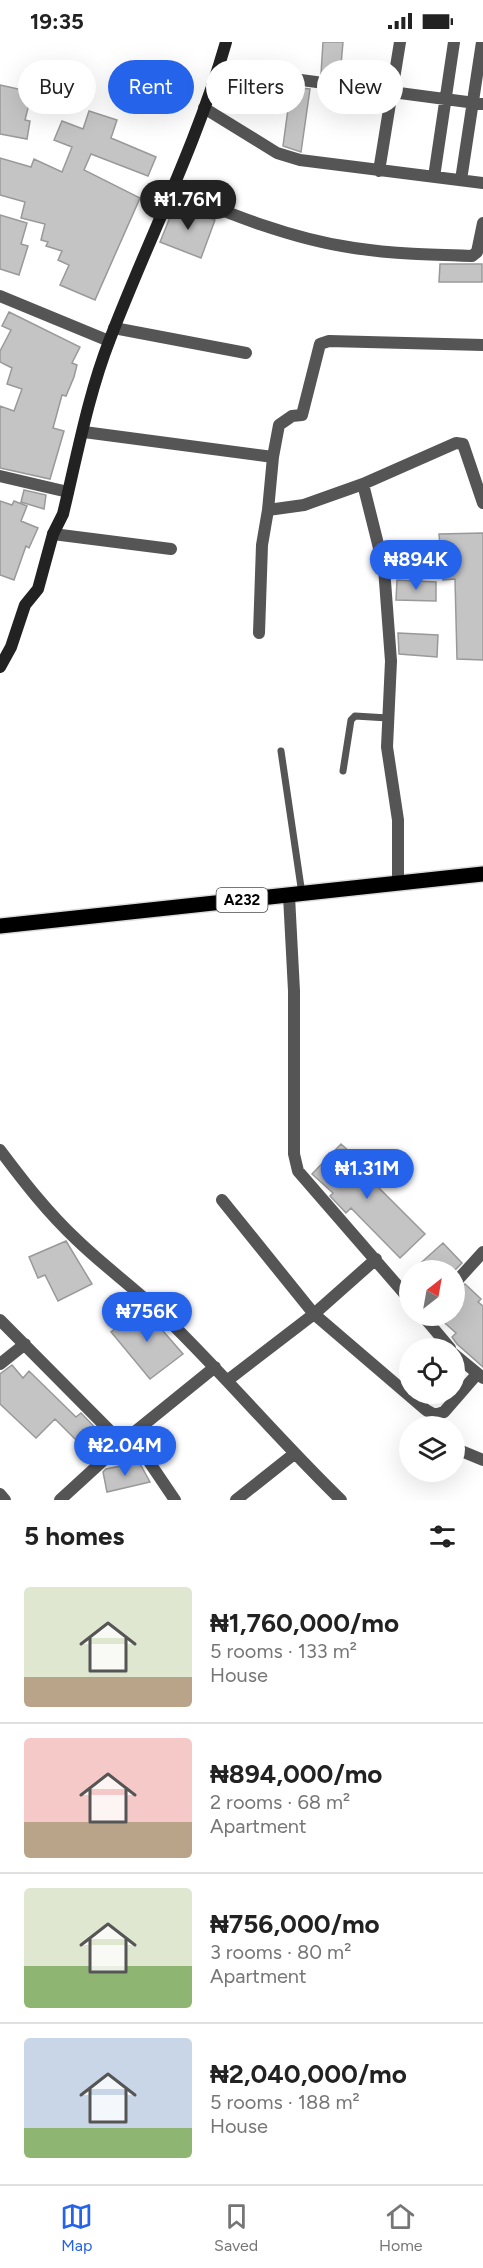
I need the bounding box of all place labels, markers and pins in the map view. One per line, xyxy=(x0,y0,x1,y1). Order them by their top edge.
pin: ₦1.76M xyxy=(139,180,237,231)
pin: ₦894K xyxy=(374,540,458,591)
pin: ₦1.31M xyxy=(318,1149,416,1200)
pin: ₦756K xyxy=(105,1292,189,1343)
pin: ₦2.04M xyxy=(76,1426,174,1477)

